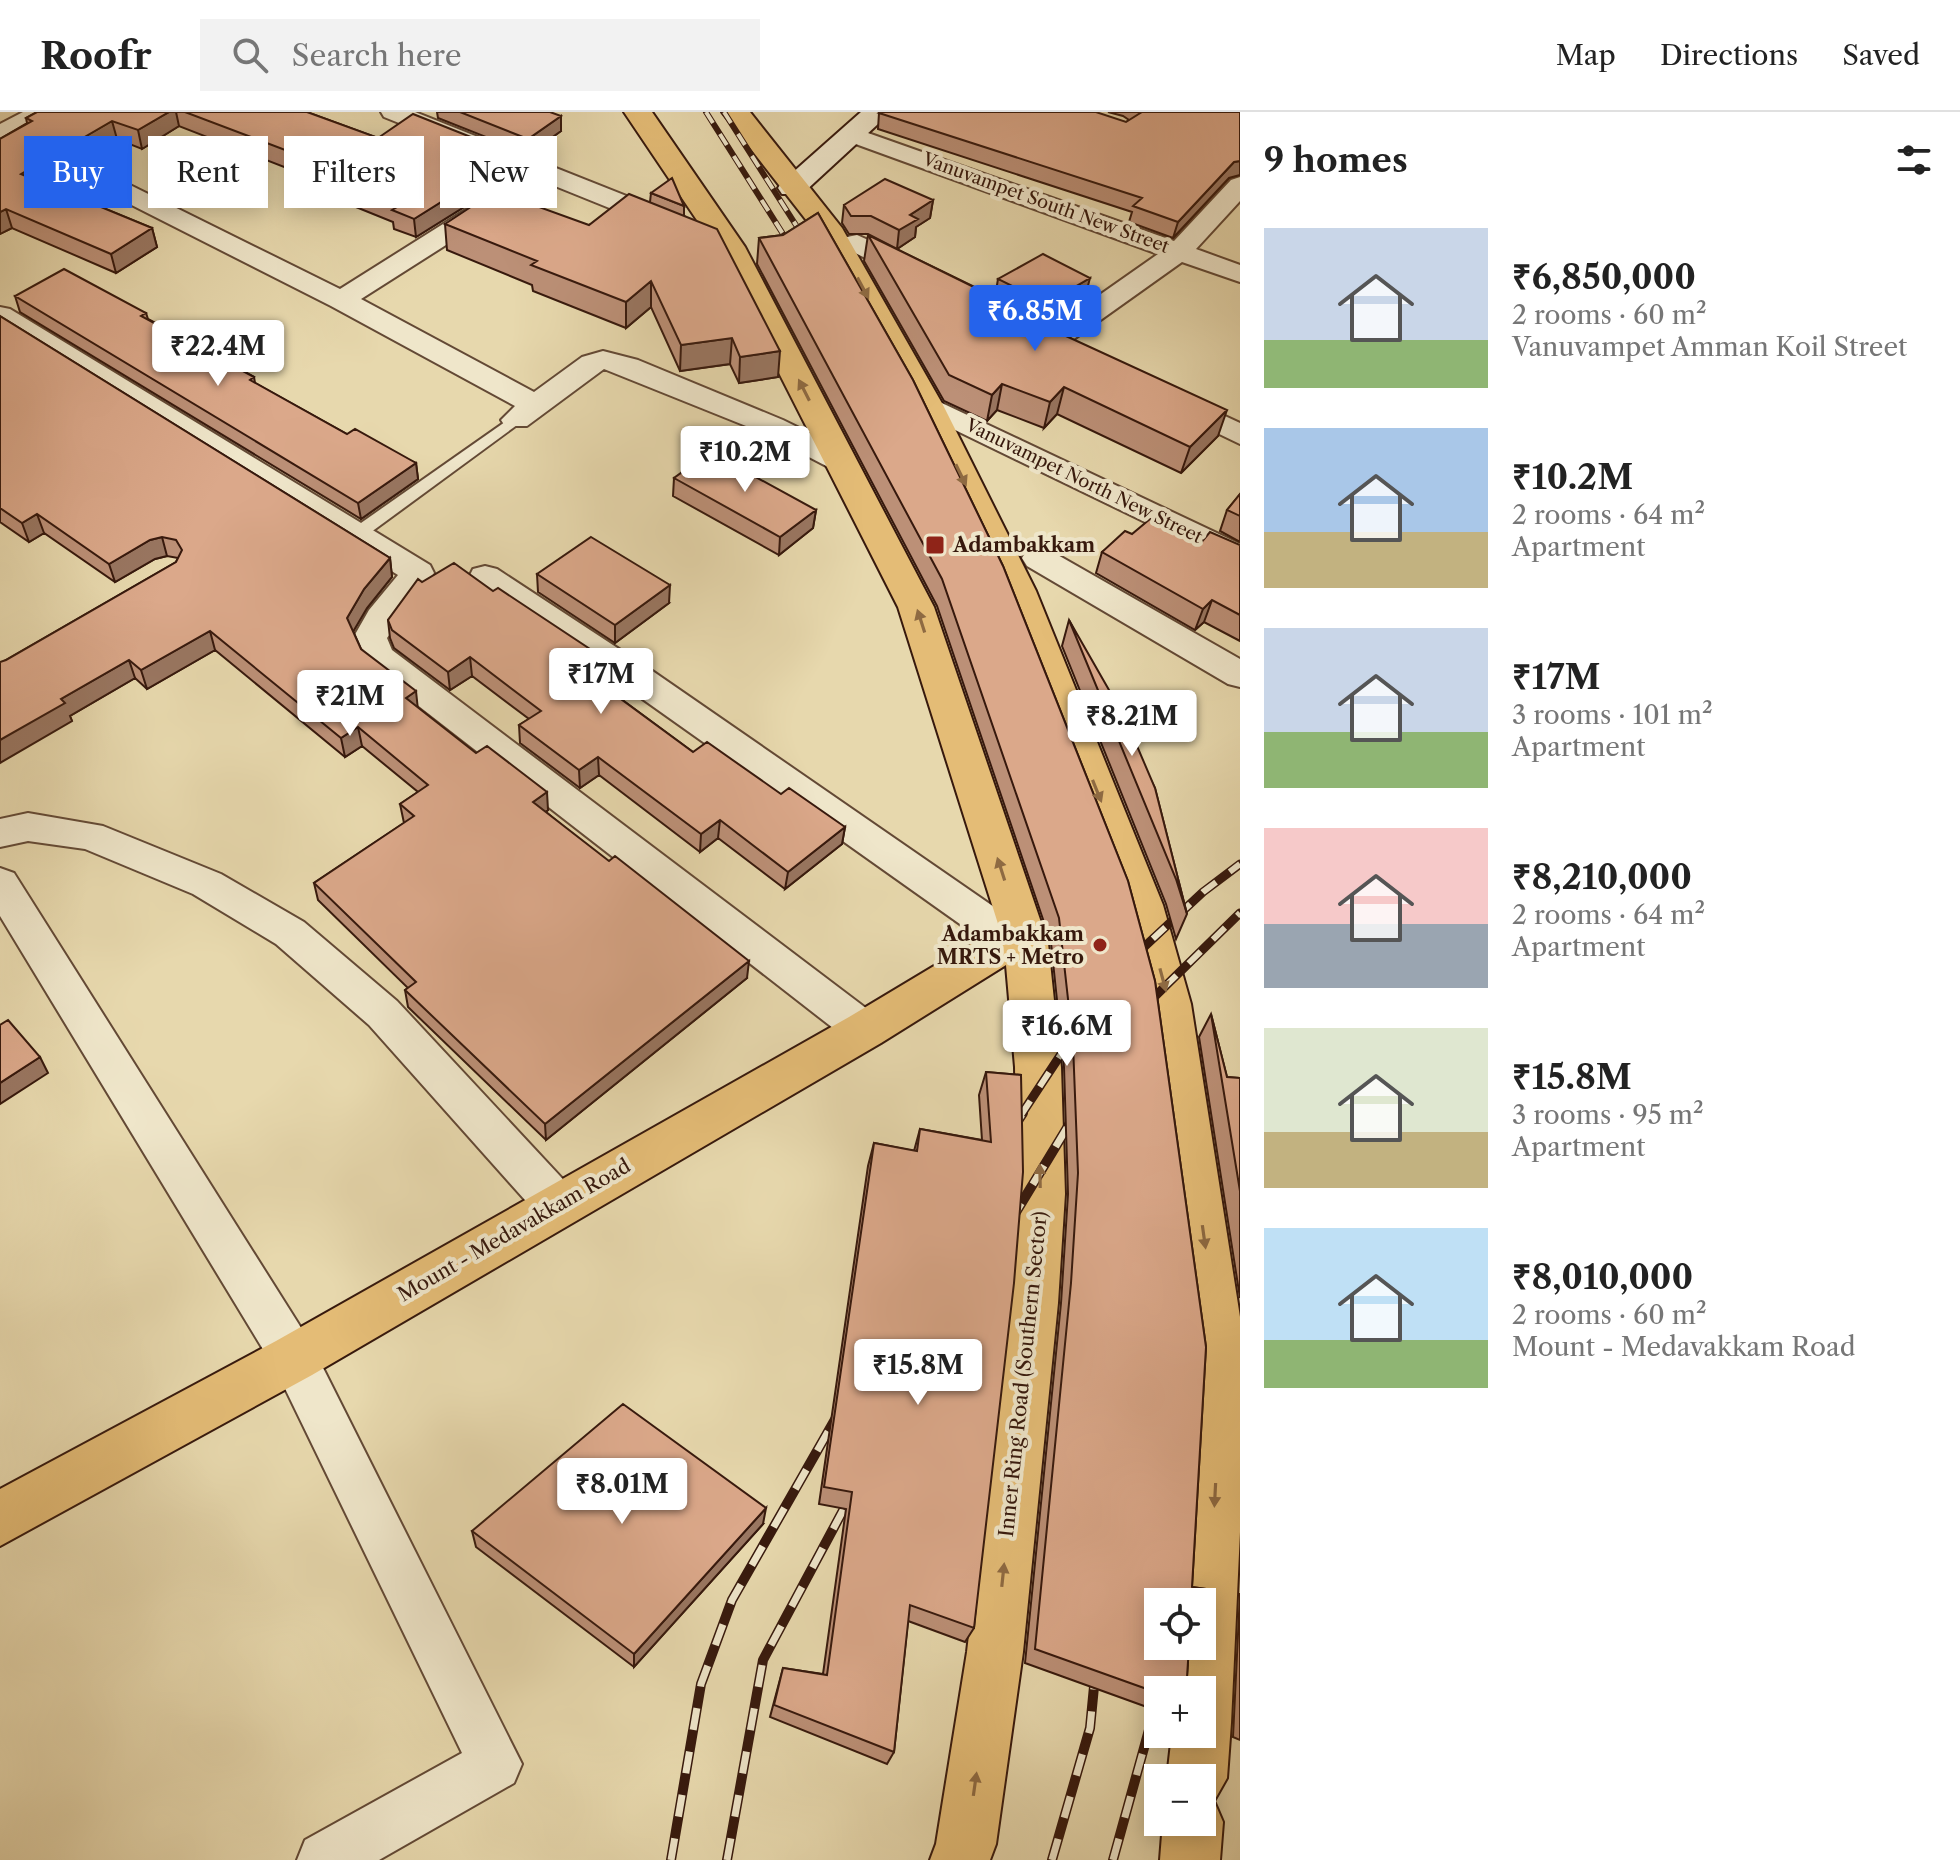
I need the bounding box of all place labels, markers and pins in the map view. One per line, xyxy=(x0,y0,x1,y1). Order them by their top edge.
pin: ₹6.85M xyxy=(970,285,1100,353)
pin: ₹22.4M xyxy=(153,320,283,388)
pin: ₹10.2M xyxy=(680,426,810,494)
place label: Adambakkam xyxy=(952,533,1095,557)
marker: Adambakkam xyxy=(924,534,946,556)
pin: ₹17M xyxy=(554,648,648,716)
pin: ₹21M xyxy=(303,670,397,738)
pin: ₹8.21M xyxy=(1067,690,1197,758)
place label: Adambakkam MRTS + Metro xyxy=(937,922,1084,969)
marker: Adambakkam MRTS + Metro xyxy=(1091,936,1109,954)
pin: ₹16.6M xyxy=(1002,1000,1132,1068)
pin: ₹15.8M xyxy=(853,1339,983,1407)
pin: ₹8.01M xyxy=(557,1458,687,1526)

